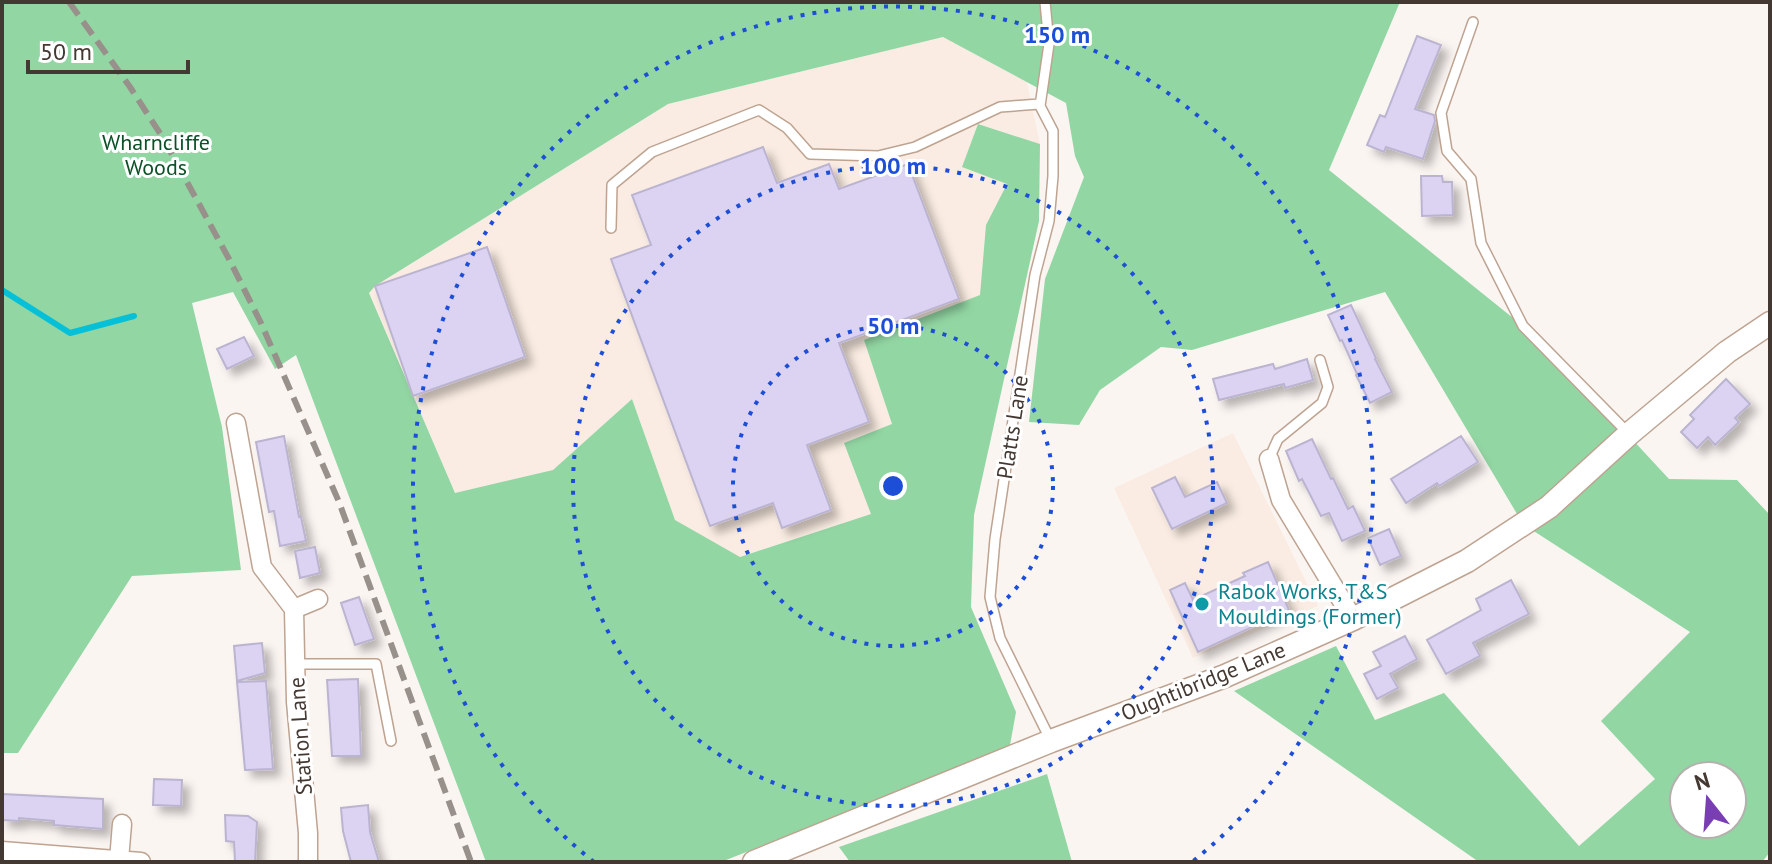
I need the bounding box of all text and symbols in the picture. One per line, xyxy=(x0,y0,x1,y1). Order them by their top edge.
text: 150 m xyxy=(1024,19,1090,50)
scale bar xyxy=(28,24,188,74)
text: 50 m xyxy=(40,36,92,67)
park label: Wharncliffe Woods xyxy=(102,128,210,181)
text: 100 m xyxy=(860,150,926,181)
text: 50 m xyxy=(867,310,919,341)
street label: Platts Lane xyxy=(990,373,1034,481)
centre of rings xyxy=(879,472,907,500)
place label: Rabok Works, T&S Mouldings (Former) xyxy=(1218,577,1402,630)
marker: Rabok Works, T&S Mouldings (Former) xyxy=(1193,595,1211,613)
street label: Oughtibridge Lane xyxy=(1117,635,1289,727)
street label: Station Lane xyxy=(282,676,318,796)
north arrow xyxy=(1668,760,1748,840)
text: N xyxy=(1691,765,1713,796)

